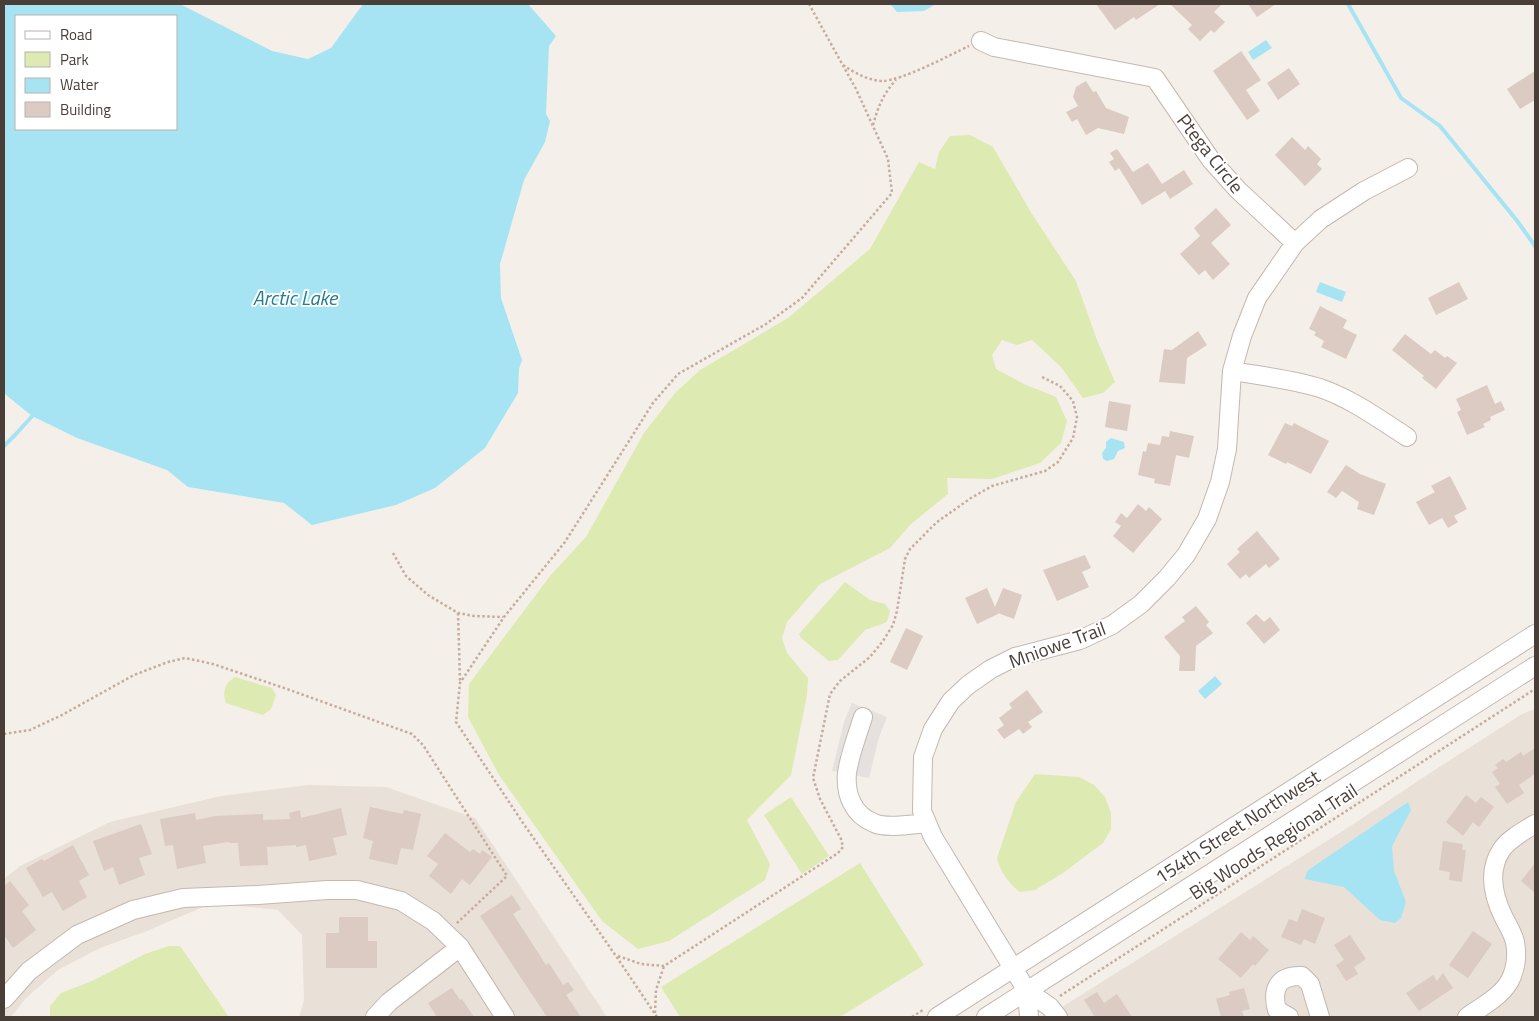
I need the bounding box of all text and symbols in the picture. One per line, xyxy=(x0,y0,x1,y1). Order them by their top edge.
legend xyxy=(15,15,178,130)
text: Road xyxy=(60,23,92,46)
text: Park xyxy=(60,48,89,71)
text: Water xyxy=(60,73,99,96)
text: Building xyxy=(60,98,111,121)
street label: Ptega Circle xyxy=(1171,107,1251,199)
water label: Arctic Lake xyxy=(253,282,339,313)
street label: Mniowe Trail xyxy=(1004,613,1110,675)
street label: 154th Street Northwest xyxy=(1149,761,1326,890)
street label: Big Woods Regional Trail xyxy=(1183,776,1363,906)

